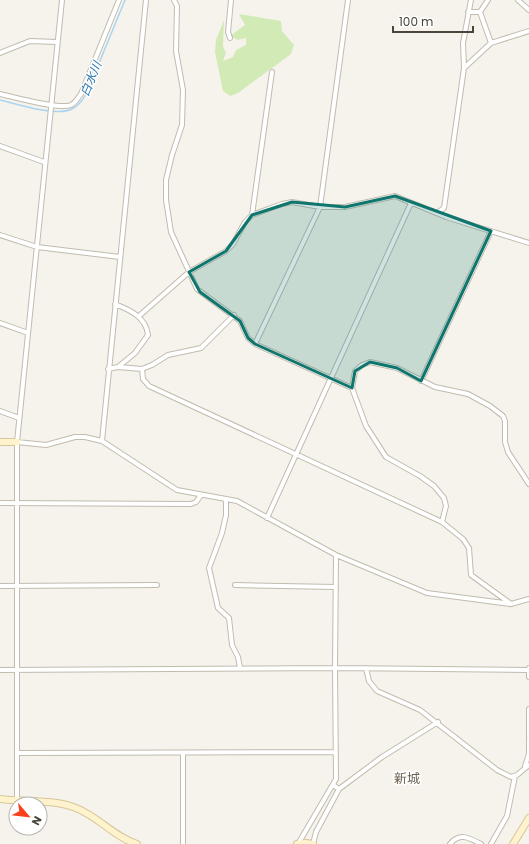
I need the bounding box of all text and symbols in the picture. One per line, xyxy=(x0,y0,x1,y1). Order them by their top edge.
scale bar xyxy=(393,8,473,34)
text: 100 m xyxy=(399,13,433,30)
water label: 白水川 xyxy=(76,57,106,99)
district label: 新城 xyxy=(394,769,420,788)
north arrow xyxy=(8,796,48,836)
text: N xyxy=(28,813,46,828)

